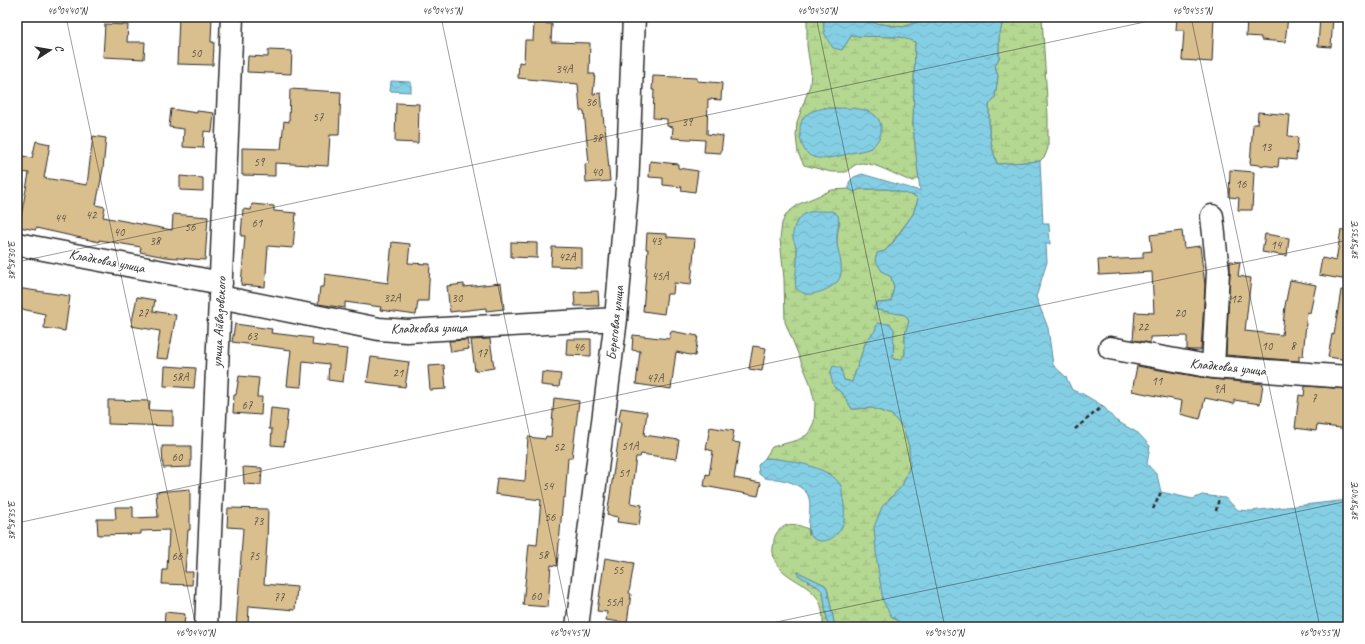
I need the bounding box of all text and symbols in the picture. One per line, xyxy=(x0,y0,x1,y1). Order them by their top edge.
text: 46°04'40"N xyxy=(47,4,89,17)
text: 46°04'45"N xyxy=(422,4,464,17)
text: 46°04'50"N xyxy=(797,4,839,17)
text: 46°04'55"N xyxy=(1172,4,1214,17)
north arrow xyxy=(30,30,70,70)
text: С xyxy=(52,44,68,54)
house number: 50 xyxy=(191,45,203,61)
house number: 34А xyxy=(556,61,573,77)
house number: 36 xyxy=(586,94,597,110)
house number: 57 xyxy=(313,109,324,125)
house number: 39 xyxy=(682,114,694,130)
house number: 38 xyxy=(592,130,604,146)
house number: 13 xyxy=(1261,139,1273,155)
house number: 59 xyxy=(254,154,266,170)
house number: 40 xyxy=(592,164,604,180)
house number: 16 xyxy=(1236,176,1247,192)
house number: 42 xyxy=(86,207,98,223)
house number: 44 xyxy=(55,210,67,226)
house number: 61 xyxy=(252,215,263,231)
house number: 56 xyxy=(185,219,196,235)
text: 38°58'35"E xyxy=(1348,220,1361,260)
house number: 40 xyxy=(114,224,126,240)
house number: 38 xyxy=(150,233,162,249)
house number: 43 xyxy=(651,233,663,249)
house number: 14 xyxy=(1271,237,1283,253)
text: 38°58'30"E xyxy=(5,240,18,280)
street label: Кладковая улица xyxy=(68,245,147,277)
house number: 42А xyxy=(559,249,576,265)
house number: 45А xyxy=(652,268,669,284)
street label: улица Айвазовского xyxy=(208,275,230,369)
street label: Береговая улица xyxy=(603,284,627,361)
house number: 32А xyxy=(384,290,401,306)
house number: 30 xyxy=(452,290,464,306)
house number: 12 xyxy=(1231,291,1243,307)
house number: 27 xyxy=(138,305,149,321)
house number: 20 xyxy=(1175,305,1187,321)
street label: Кладковая улица xyxy=(391,319,468,337)
house number: 22 xyxy=(1138,319,1150,335)
house number: 63 xyxy=(247,328,259,344)
house number: 10 xyxy=(1262,338,1274,354)
house number: 8 xyxy=(1290,338,1297,354)
house number: 46 xyxy=(574,339,585,355)
house number: 17 xyxy=(477,345,488,361)
street label: Кладковая улица xyxy=(1189,355,1268,380)
house number: 21 xyxy=(393,365,404,381)
house number: 58А xyxy=(172,369,189,385)
house number: 47А xyxy=(647,370,664,386)
house number: 11 xyxy=(1152,373,1163,389)
house number: 9А xyxy=(1213,381,1226,397)
house number: 7 xyxy=(1311,390,1317,406)
house number: 67 xyxy=(242,397,253,413)
house number: 51А xyxy=(622,438,639,454)
house number: 52 xyxy=(554,439,566,455)
house number: 60 xyxy=(172,449,184,465)
house number: 51 xyxy=(619,465,630,481)
house number: 54 xyxy=(543,478,555,494)
text: 38°58'40"E xyxy=(1348,481,1361,521)
text: 38°58'35"E xyxy=(5,500,18,540)
house number: 56 xyxy=(545,509,556,525)
house number: 73 xyxy=(253,513,265,529)
house number: 58 xyxy=(538,547,550,563)
house number: 66 xyxy=(172,548,183,564)
house number: 75 xyxy=(249,548,260,564)
house number: 55 xyxy=(613,562,624,578)
house number: 60 xyxy=(531,588,543,604)
house number: 77 xyxy=(274,589,285,605)
house number: 55А xyxy=(606,594,623,610)
text: 46°04'40"N xyxy=(175,626,217,639)
text: 46°04'45"N xyxy=(549,626,591,639)
text: 46°04'50"N xyxy=(924,626,966,639)
text: 46°04'55"N xyxy=(1299,626,1341,639)

